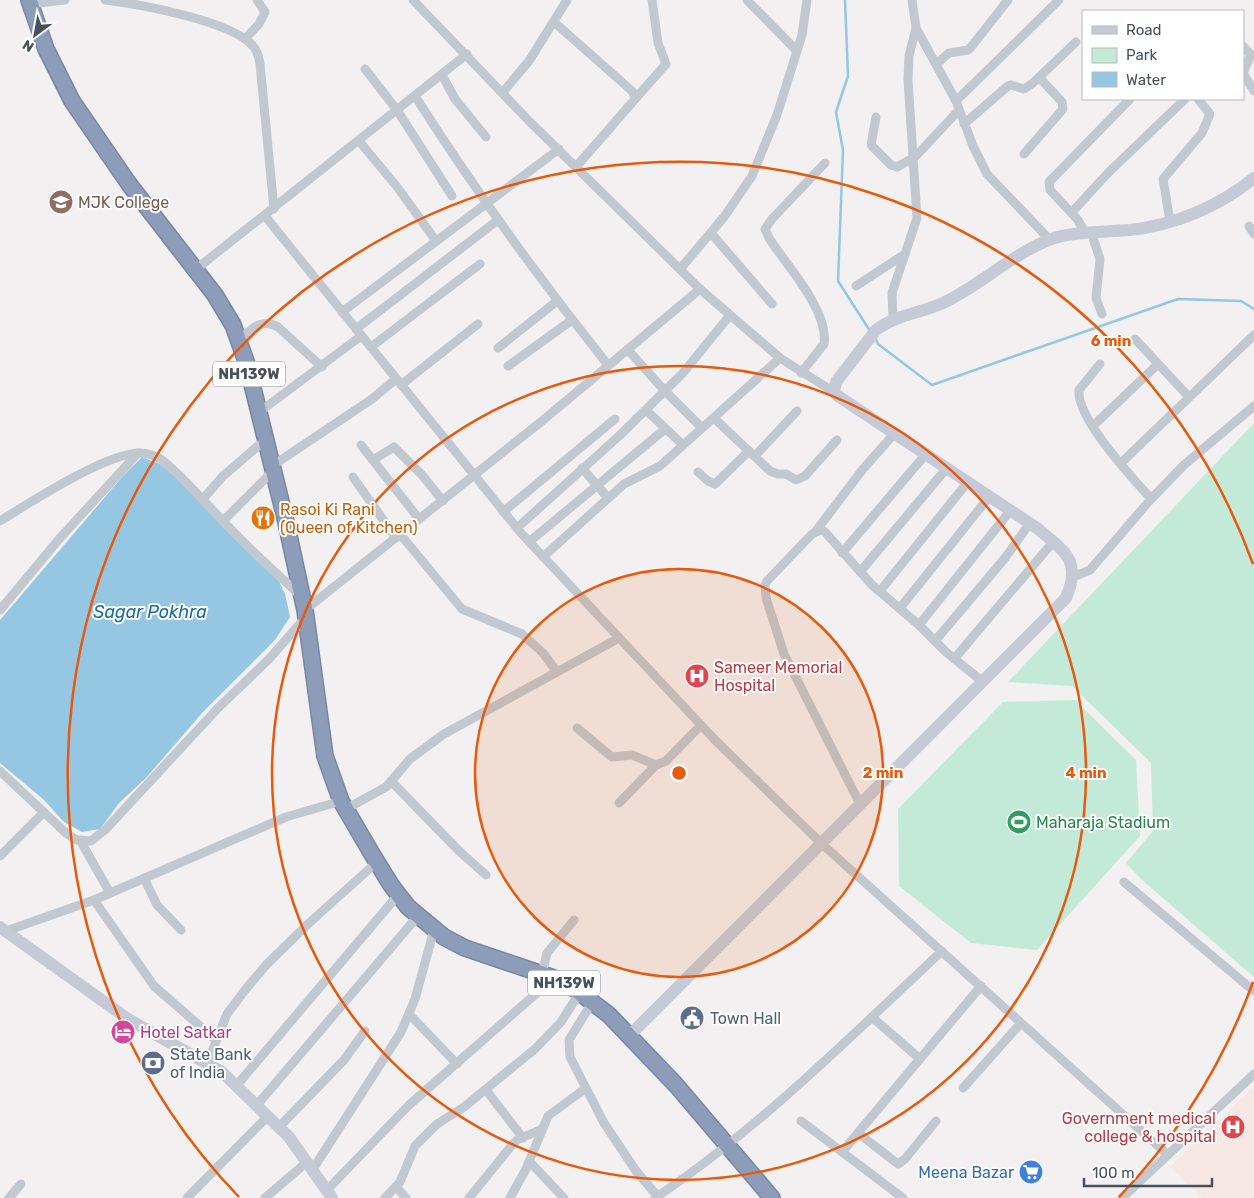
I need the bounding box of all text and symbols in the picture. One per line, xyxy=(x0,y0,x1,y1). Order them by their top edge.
north arrow xyxy=(10,10,60,60)
legend xyxy=(1082,10,1244,100)
text: Road xyxy=(1126,21,1162,39)
text: N xyxy=(20,36,37,55)
text: Park xyxy=(1126,46,1157,64)
text: Water xyxy=(1126,71,1166,89)
school or university icon: MJK College xyxy=(48,189,74,215)
place label: MJK College xyxy=(78,193,169,212)
text: 6 min xyxy=(1091,332,1131,350)
road number: NH139W xyxy=(213,362,285,386)
place label: Rasoi Ki Rani (Queen of Kitchen) xyxy=(280,500,418,537)
restaurant icon: Rasoi Ki Rani (Queen of Kitchen) xyxy=(250,505,276,531)
water label: Sagar Pokhra xyxy=(93,601,207,623)
place label: Sameer Memorial Hospital xyxy=(714,658,842,695)
hospital icon: Sameer Memorial Hospital xyxy=(684,663,710,689)
centre of rings xyxy=(670,764,688,782)
text: 2 min xyxy=(863,764,903,782)
text: 4 min xyxy=(1065,764,1107,782)
sports icon: Maharaja Stadium xyxy=(1006,809,1032,835)
place label: Maharaja Stadium xyxy=(1036,813,1170,832)
road number: NH139W xyxy=(528,970,600,996)
public building icon: Town Hall xyxy=(679,1005,705,1031)
place label: Town Hall xyxy=(710,1009,781,1028)
hotel icon: Hotel Satkar xyxy=(110,1019,136,1045)
place label: Hotel Satkar xyxy=(140,1023,232,1042)
place label: State Bank of India xyxy=(170,1045,252,1082)
bank icon: State Bank of India xyxy=(140,1050,166,1076)
place label: Government medical college & hospital xyxy=(1062,1109,1216,1146)
hospital icon: Government medical college & hospital xyxy=(1220,1114,1246,1140)
scale bar xyxy=(1084,1156,1212,1188)
supermarket icon: Meena Bazar xyxy=(1018,1159,1044,1185)
place label: Meena Bazar xyxy=(918,1163,1014,1182)
text: 100 m xyxy=(1092,1164,1134,1182)

